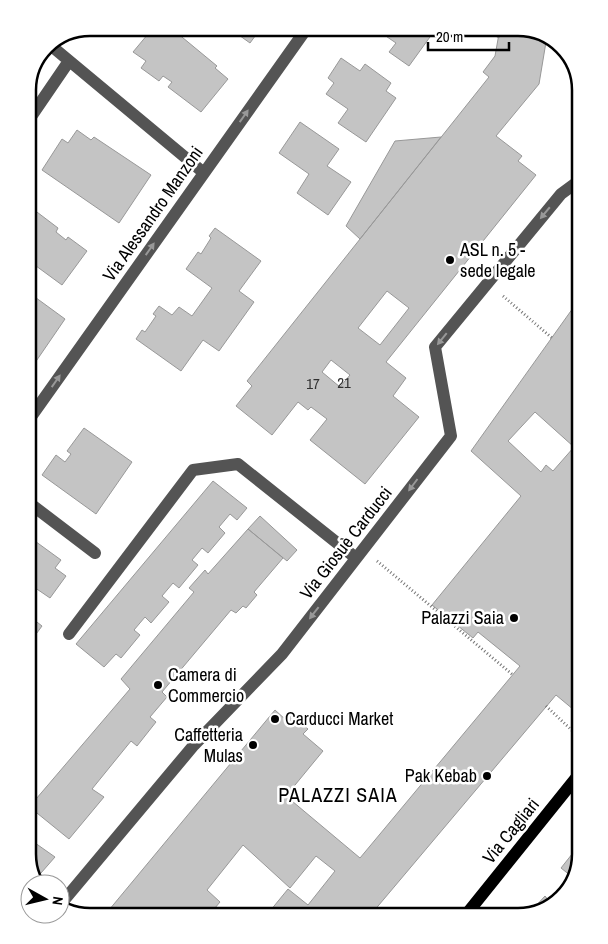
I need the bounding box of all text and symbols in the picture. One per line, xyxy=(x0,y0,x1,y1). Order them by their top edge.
scale bar xyxy=(428,20,509,52)
text: 20 m xyxy=(436,26,463,47)
one-way arrow xyxy=(239,109,249,123)
street label: Via Alessandro Manzoni xyxy=(97,141,209,286)
one-way arrow xyxy=(540,207,551,220)
place label: ASL n. 5 - sede legale xyxy=(459,237,536,283)
one-way arrow xyxy=(145,242,155,255)
marker: ASL n. 5 - sede legale xyxy=(444,254,456,266)
one-way arrow xyxy=(436,332,447,345)
house number: 21 xyxy=(337,372,351,393)
house number: 17 xyxy=(306,373,320,394)
one-way arrow xyxy=(51,374,61,388)
one-way arrow xyxy=(408,478,419,491)
street label: Via Giosuè Carducci xyxy=(294,481,398,604)
place label: Palazzi Saia xyxy=(421,605,504,630)
one-way arrow xyxy=(308,606,319,619)
marker: Palazzi Saia xyxy=(508,612,520,624)
place label: Camera di Commercio xyxy=(168,662,244,708)
marker: Camera di Commercio xyxy=(152,679,164,691)
place label: Carducci Market xyxy=(285,706,393,731)
marker: Carducci Market xyxy=(269,713,281,725)
place label: Caffetteria Mulas xyxy=(174,722,243,768)
marker: Caffetteria Mulas xyxy=(247,739,259,751)
place label: Pak Kebab xyxy=(405,763,477,788)
marker: Pak Kebab xyxy=(481,770,493,782)
district label: PALAZZI SAIA xyxy=(278,781,398,808)
street label: Via Cagliari xyxy=(476,793,545,869)
north arrow xyxy=(20,874,70,924)
text: N xyxy=(48,895,67,906)

